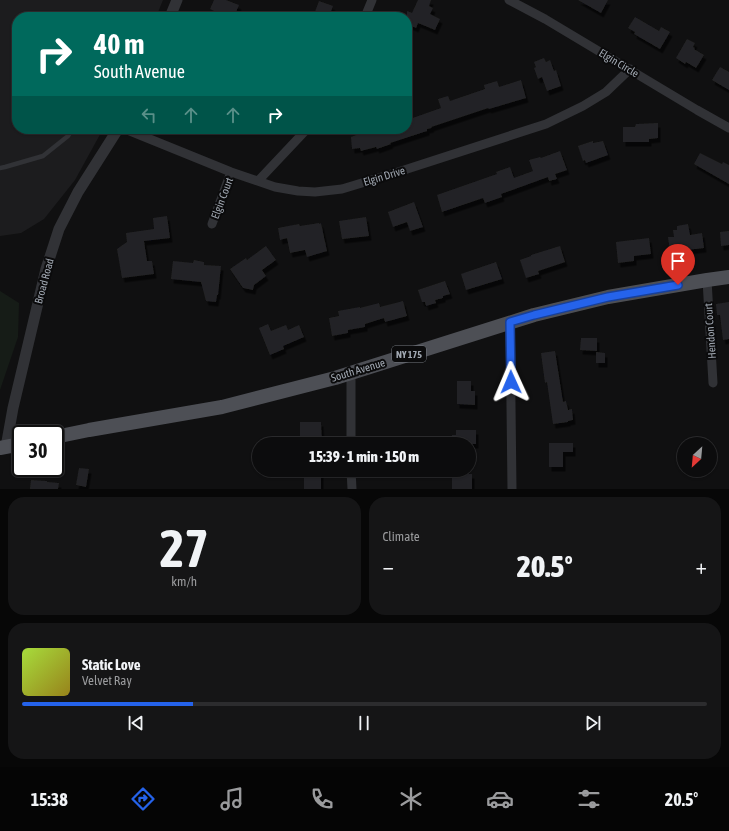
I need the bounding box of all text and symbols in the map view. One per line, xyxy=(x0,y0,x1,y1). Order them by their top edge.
icon: right xyxy=(28,28,80,80)
text: 40 m xyxy=(94,28,144,60)
street label: Elgin Circle xyxy=(597,46,641,80)
text: South Avenue xyxy=(94,61,185,82)
icon: left xyxy=(138,104,160,126)
icon: ahead xyxy=(180,104,202,126)
icon: ahead xyxy=(222,104,244,126)
icon: right xyxy=(264,104,286,126)
street label: Elgin Drive xyxy=(362,164,406,188)
street label: Elgin Court xyxy=(209,176,235,220)
pin xyxy=(661,244,695,285)
icon: arrive xyxy=(667,250,689,272)
street label: Broad Road xyxy=(32,257,56,305)
street label: Hendon Court xyxy=(702,303,718,359)
road number: NY 175 xyxy=(392,346,426,362)
street label: South Avenue xyxy=(330,356,386,384)
position arrow xyxy=(490,361,532,403)
speed limit sign: 30 xyxy=(12,425,64,477)
north arrow xyxy=(677,437,717,477)
map controls xyxy=(677,437,717,477)
text: 15:39 · 1 min · 150 m xyxy=(309,448,419,465)
text: 27 xyxy=(160,518,209,578)
text: Climate xyxy=(383,529,420,544)
text: 20.5° xyxy=(517,549,573,583)
text: − xyxy=(383,553,394,579)
text: + xyxy=(696,553,707,579)
text: km/h xyxy=(171,574,197,589)
text: Static Love xyxy=(82,656,141,673)
text: Velvet Ray xyxy=(82,673,132,688)
icon: previous xyxy=(125,712,147,734)
icon: pause xyxy=(353,712,375,734)
icon: next xyxy=(582,712,604,734)
icon: directions xyxy=(129,785,157,813)
icon: music xyxy=(218,785,246,813)
icon: phone xyxy=(308,785,336,813)
icon: climate xyxy=(397,785,425,813)
icon: car xyxy=(486,785,514,813)
icon: filters xyxy=(575,785,603,813)
text: 15:38 xyxy=(31,789,68,810)
text: 20.5° xyxy=(665,789,698,810)

